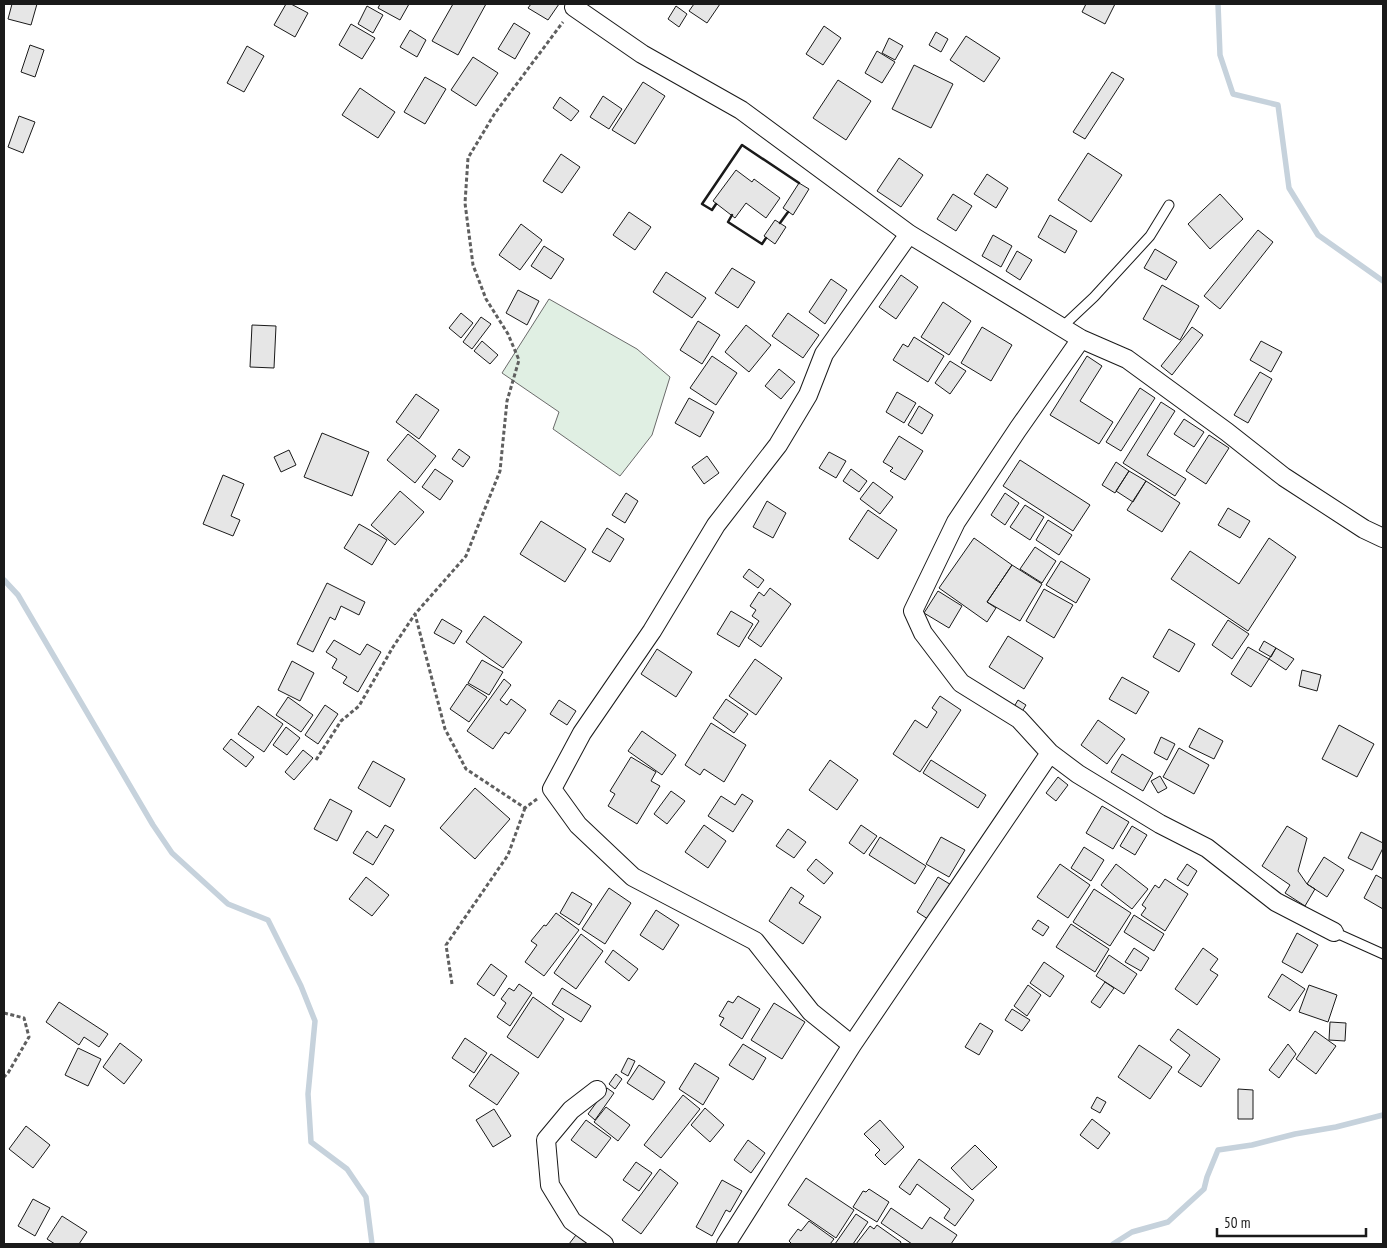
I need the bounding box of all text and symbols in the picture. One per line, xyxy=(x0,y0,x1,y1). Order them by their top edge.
scale bar xyxy=(1217,1206,1366,1238)
text: 50 m xyxy=(1224,1213,1250,1232)

